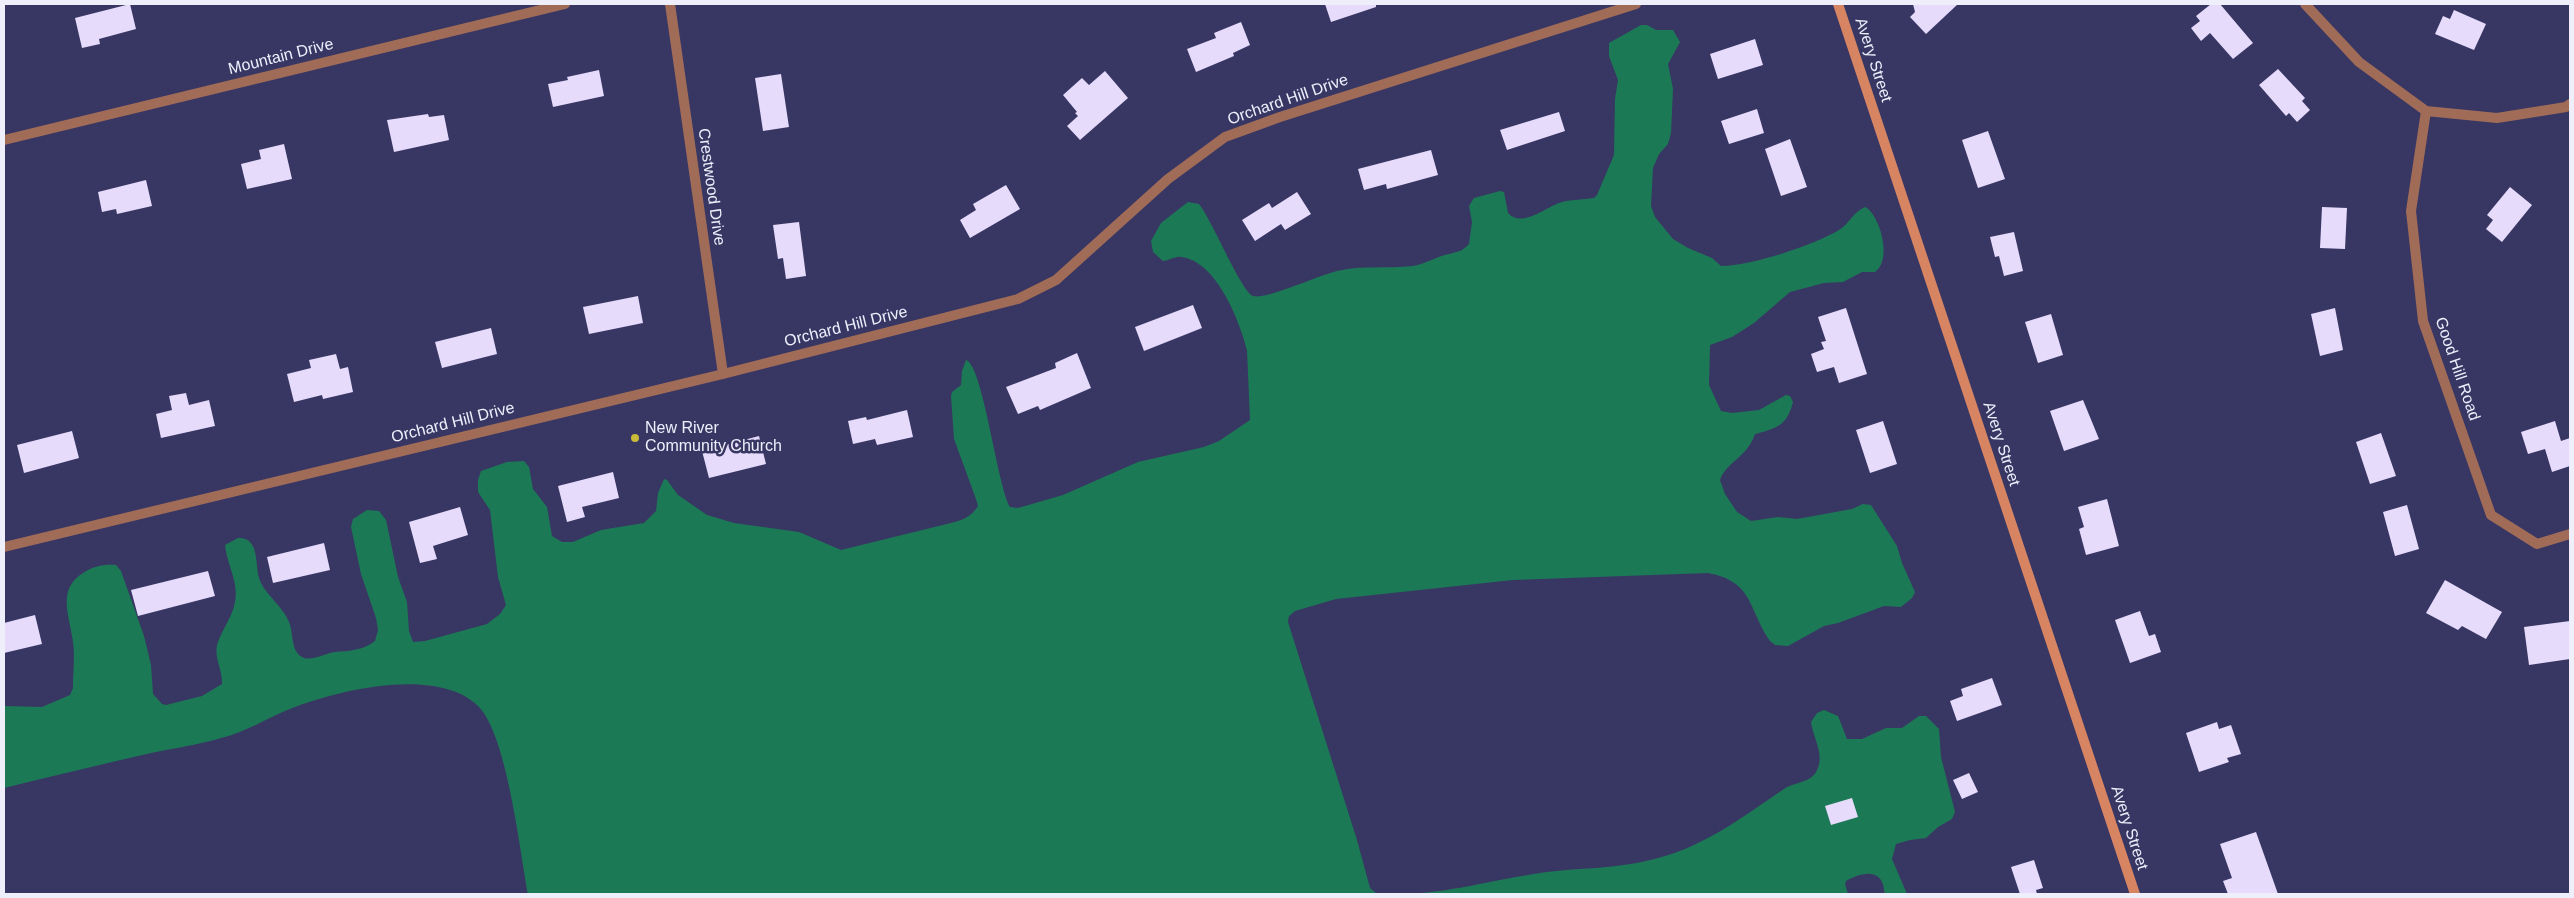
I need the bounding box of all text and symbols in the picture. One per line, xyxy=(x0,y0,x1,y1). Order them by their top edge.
street label: Avery Street xyxy=(1850,15,1896,105)
street label: Mountain Drive xyxy=(226,35,336,79)
street label: Orchard Hill Drive xyxy=(1225,70,1351,130)
street label: Crestwood Drive xyxy=(693,127,729,247)
street label: Orchard Hill Drive xyxy=(782,302,910,352)
street label: Good Hill Road xyxy=(2430,315,2484,423)
street label: Orchard Hill Drive xyxy=(389,398,517,448)
street label: Avery Street xyxy=(1978,399,2024,489)
place label: New River Community Church xyxy=(645,419,782,457)
marker: New River Community Church xyxy=(629,432,641,444)
street label: Avery Street xyxy=(2106,783,2152,873)

